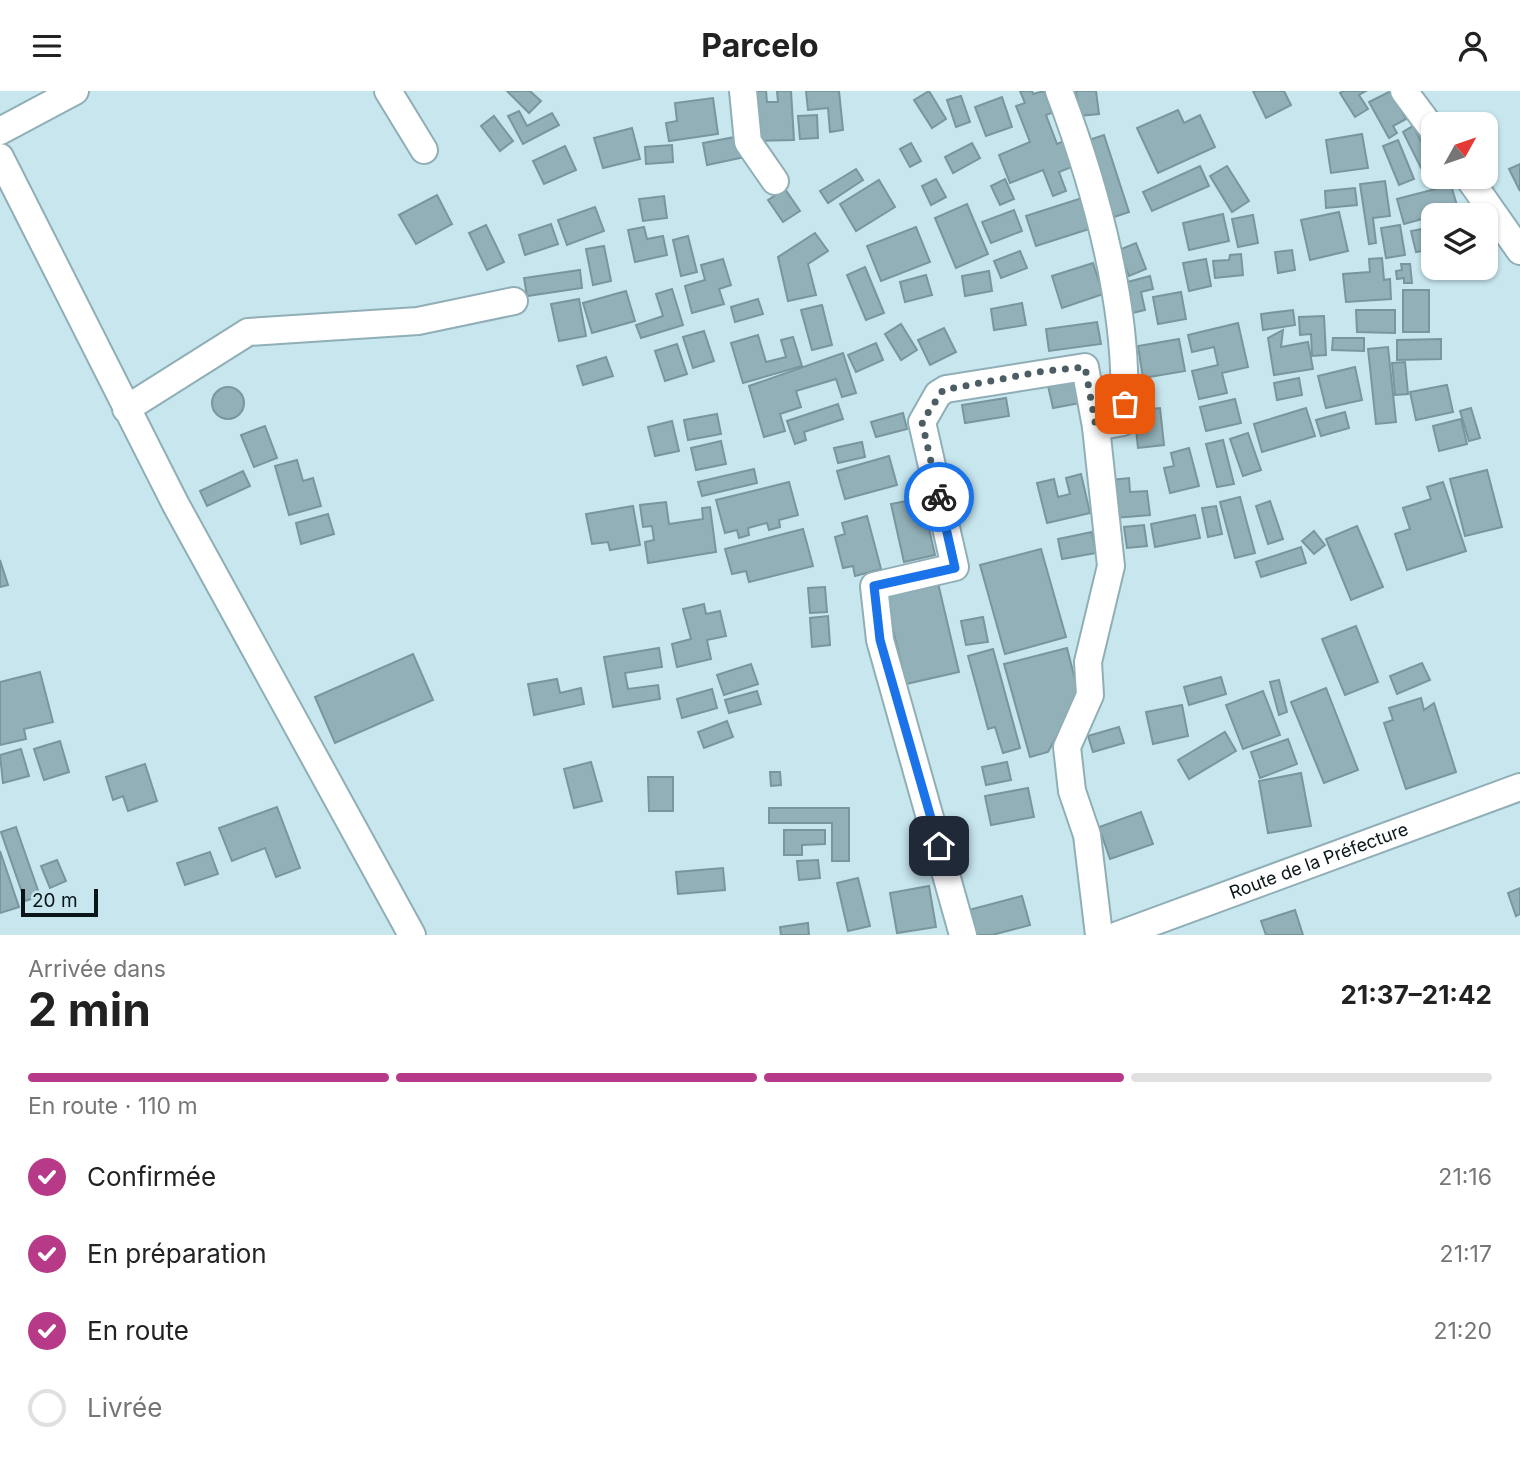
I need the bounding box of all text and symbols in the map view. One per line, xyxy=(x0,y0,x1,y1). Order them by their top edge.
text: Parcelo xyxy=(701,26,819,65)
icon: menu xyxy=(28,27,66,65)
icon: person xyxy=(1454,27,1492,65)
north arrow xyxy=(1421,112,1498,189)
map controls xyxy=(1421,112,1498,280)
button: layers xyxy=(1421,203,1498,280)
pin xyxy=(1095,374,1155,434)
icon: bag xyxy=(1106,385,1144,423)
courier xyxy=(904,462,974,532)
icon: bike xyxy=(920,478,958,516)
pin xyxy=(909,816,969,876)
street label: Route de la Préfecture xyxy=(1226,818,1411,903)
icon: home xyxy=(920,827,958,865)
scale bar xyxy=(21,886,98,918)
text: 20 m xyxy=(32,889,78,912)
text: Arrivée dans xyxy=(28,955,166,983)
text: 21:37–21:42 xyxy=(1341,979,1492,1010)
text: 2 min xyxy=(28,981,151,1037)
text: En route · 110 m xyxy=(28,1092,198,1120)
icon: check xyxy=(28,1158,66,1196)
text: Confirmée xyxy=(87,1161,216,1192)
text: 21:16 xyxy=(1438,1163,1492,1191)
icon: check xyxy=(28,1235,66,1273)
text: En préparation xyxy=(87,1238,267,1269)
text: 21:17 xyxy=(1440,1240,1492,1268)
icon: check xyxy=(28,1312,66,1350)
text: En route xyxy=(87,1315,189,1346)
text: 21:20 xyxy=(1433,1317,1492,1345)
text: Livrée xyxy=(87,1392,162,1423)

